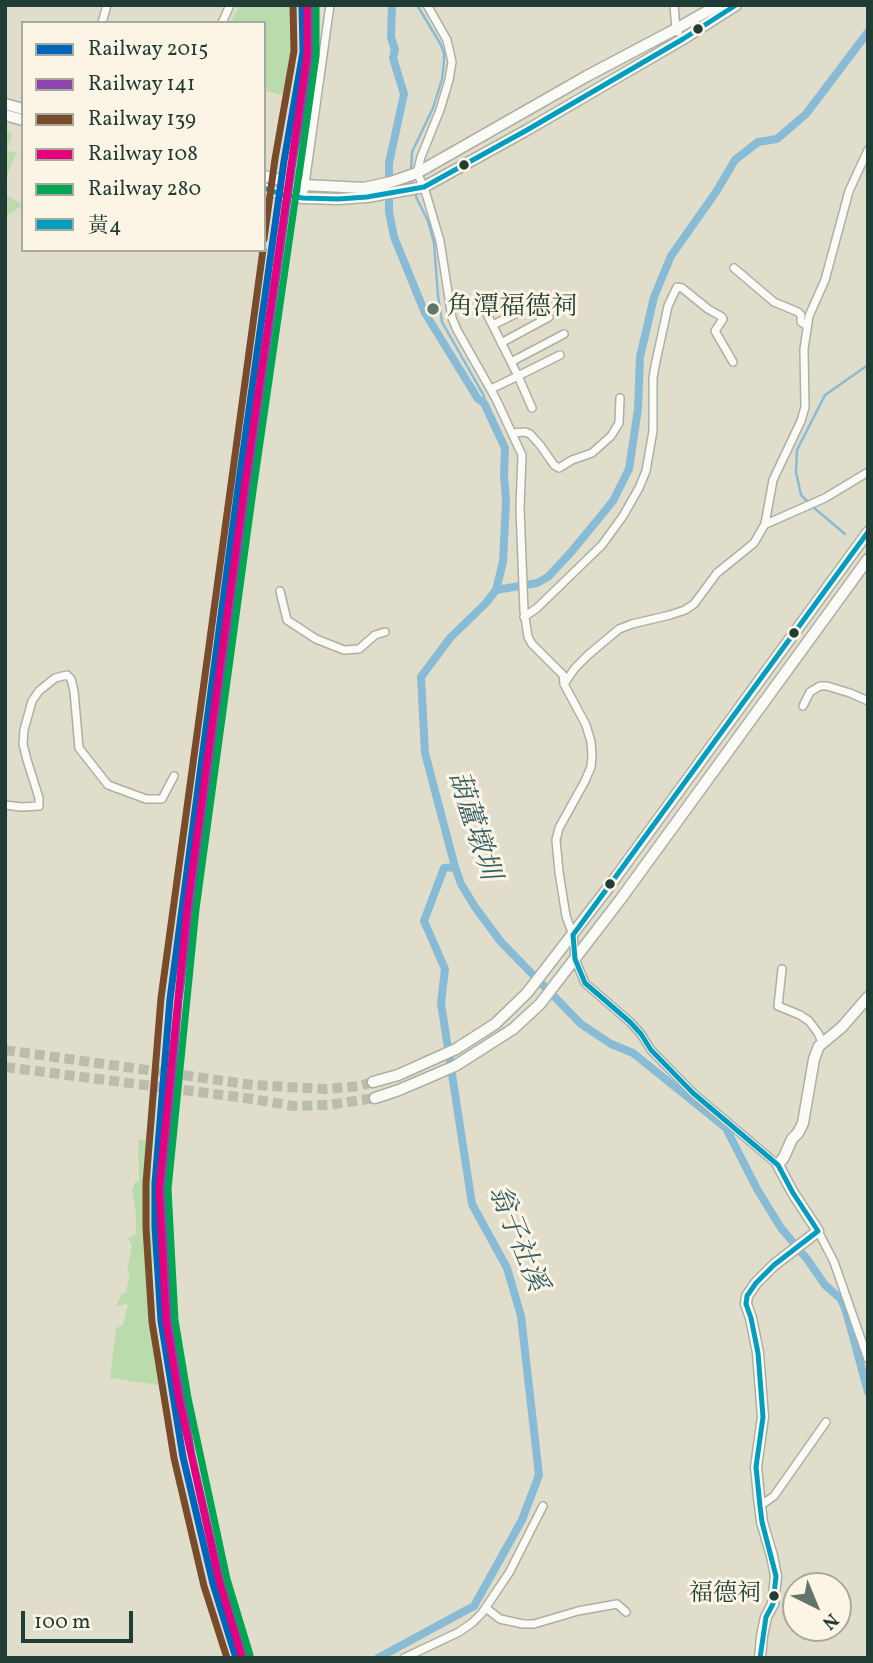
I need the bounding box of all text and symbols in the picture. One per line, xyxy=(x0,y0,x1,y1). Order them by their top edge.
legend xyxy=(21,21,266,252)
unlabelled marker xyxy=(691,22,705,36)
text: Railway 2015 xyxy=(88,35,208,64)
text: Railway 141 xyxy=(88,70,195,99)
text: Railway 139 xyxy=(88,105,196,134)
text: Railway 108 xyxy=(88,140,198,169)
unlabelled marker xyxy=(457,158,471,172)
text: Railway 280 xyxy=(88,175,201,204)
text: 黃4 xyxy=(88,212,122,241)
place label: 角潭福德祠 xyxy=(447,293,577,325)
marker: 角潭福德祠 xyxy=(425,301,441,317)
unlabelled marker xyxy=(787,626,801,640)
water label: 葫蘆墩圳 xyxy=(438,768,504,884)
unlabelled marker xyxy=(603,877,617,891)
water label: 翁子社溪 xyxy=(478,1181,552,1297)
north arrow xyxy=(782,1572,852,1642)
place label: 福德祠 xyxy=(689,1582,761,1610)
marker: 福德祠 xyxy=(767,1589,781,1603)
scale bar xyxy=(24,1596,136,1640)
text: N xyxy=(816,1607,844,1635)
text: 100 m xyxy=(34,1608,91,1637)

